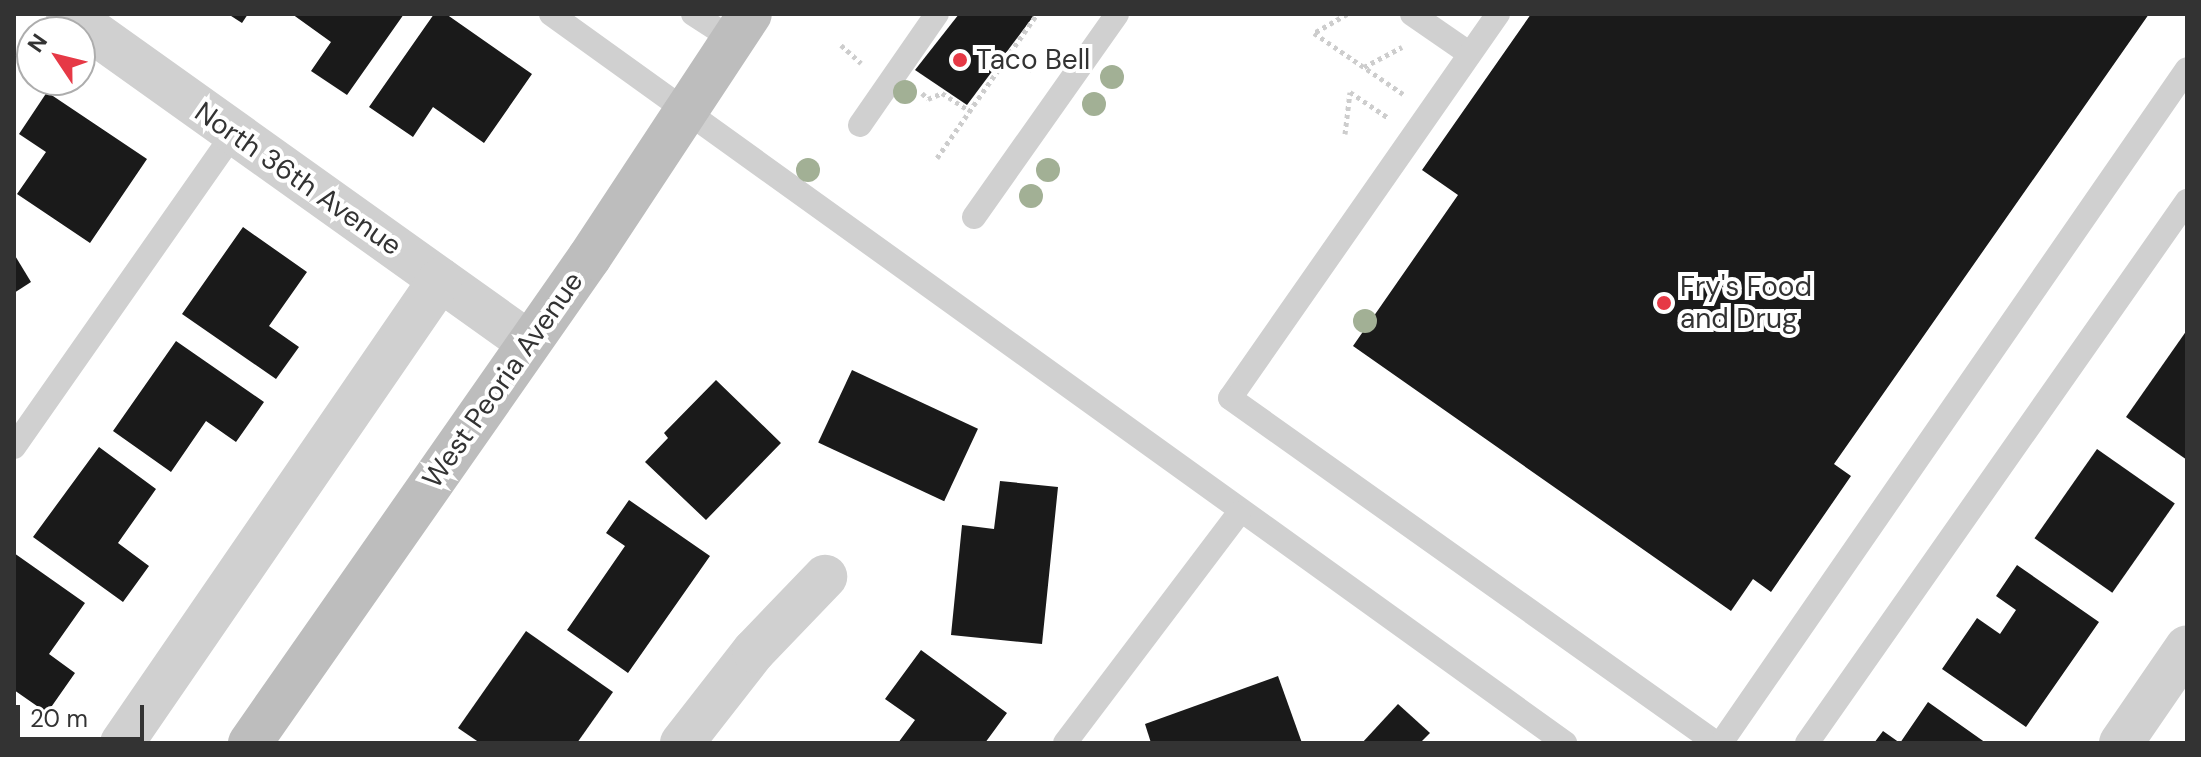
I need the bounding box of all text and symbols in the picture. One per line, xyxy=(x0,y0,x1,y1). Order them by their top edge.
north arrow xyxy=(16,16,96,96)
text: N xyxy=(21,28,54,58)
place label: Taco Bell xyxy=(976,43,1090,77)
marker: Taco Bell xyxy=(951,51,969,69)
street label: North 36th Avenue xyxy=(188,95,408,263)
street label: West Peoria Avenue xyxy=(416,265,590,495)
place label: Fry's Food and Drug xyxy=(1680,270,1812,336)
marker: Fry's Food and Drug xyxy=(1655,294,1673,312)
scale bar xyxy=(20,689,148,739)
text: 20 m xyxy=(30,703,88,734)

